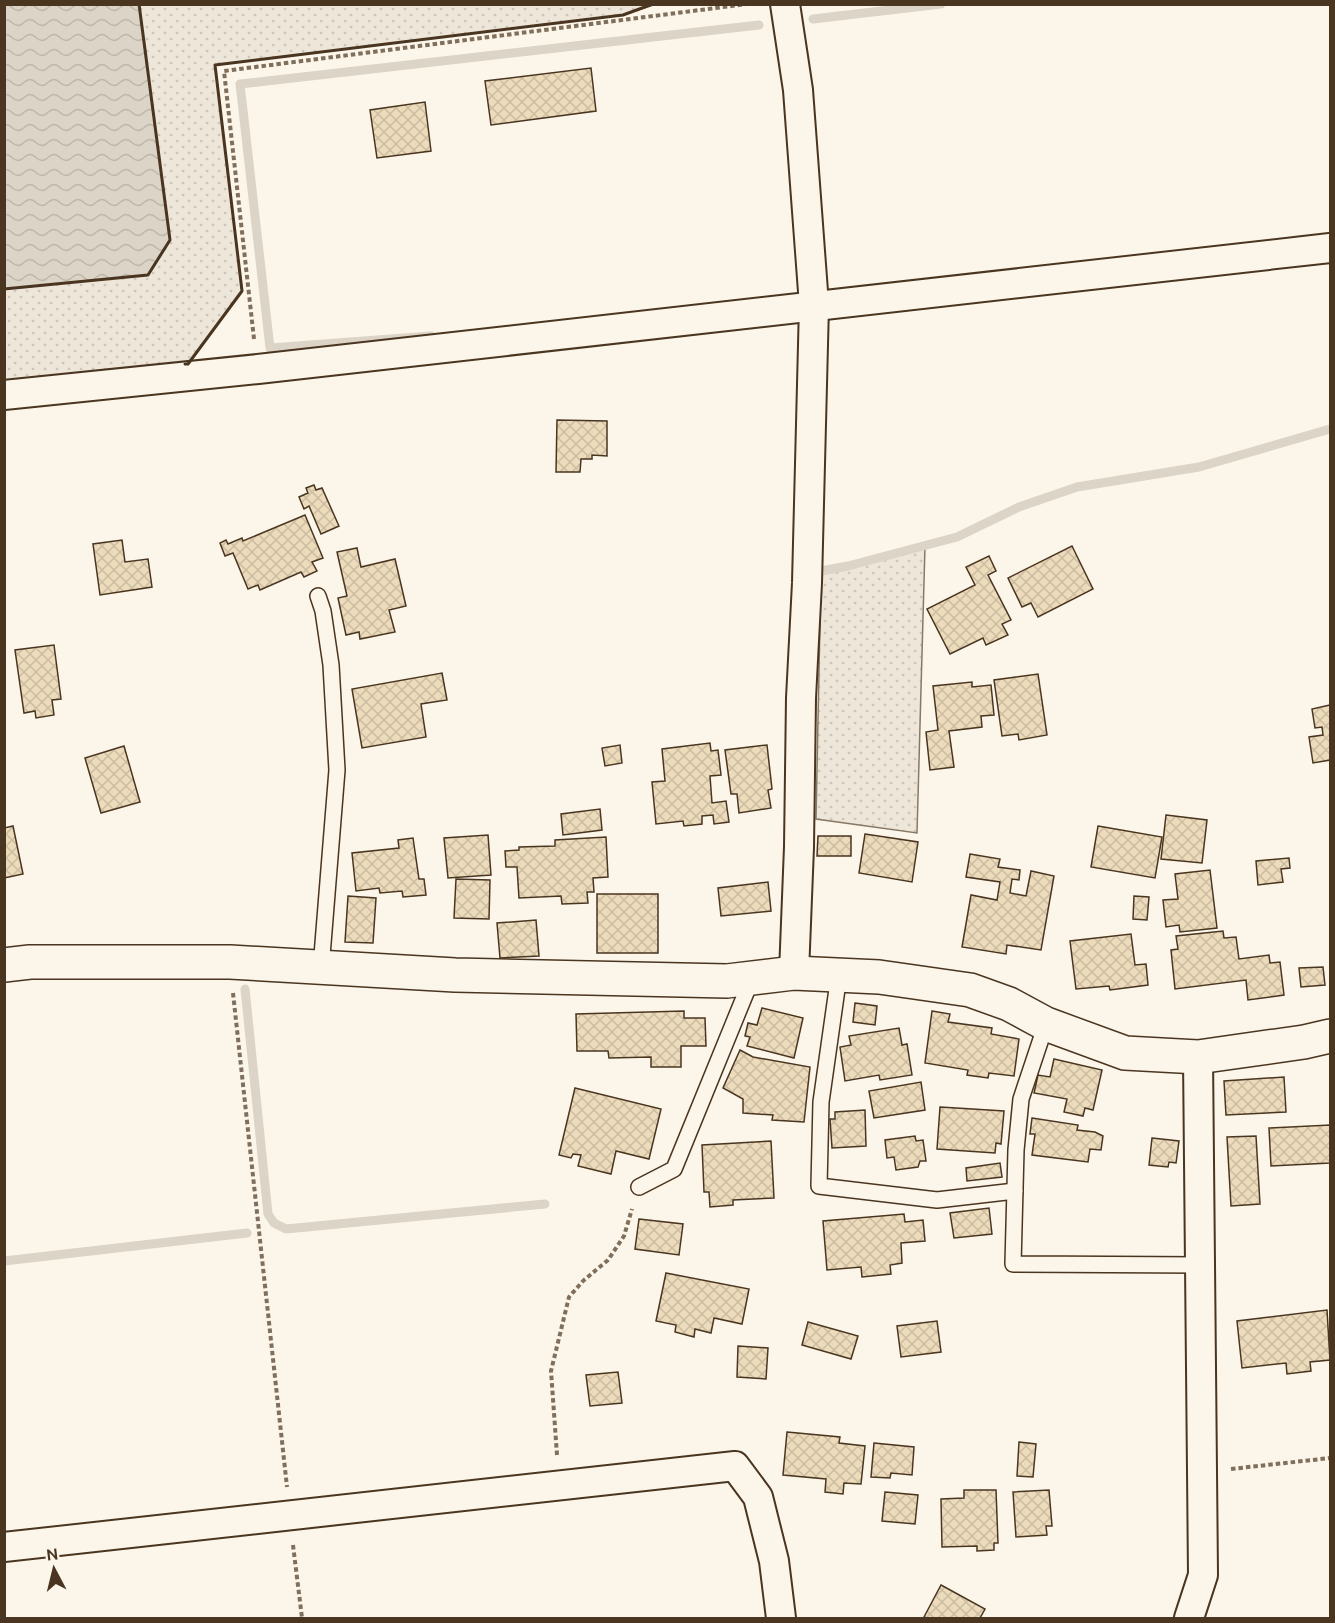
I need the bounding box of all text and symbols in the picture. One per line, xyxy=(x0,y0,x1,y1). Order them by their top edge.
north arrow xyxy=(24,1539,84,1599)
text: N xyxy=(45,1544,59,1564)

